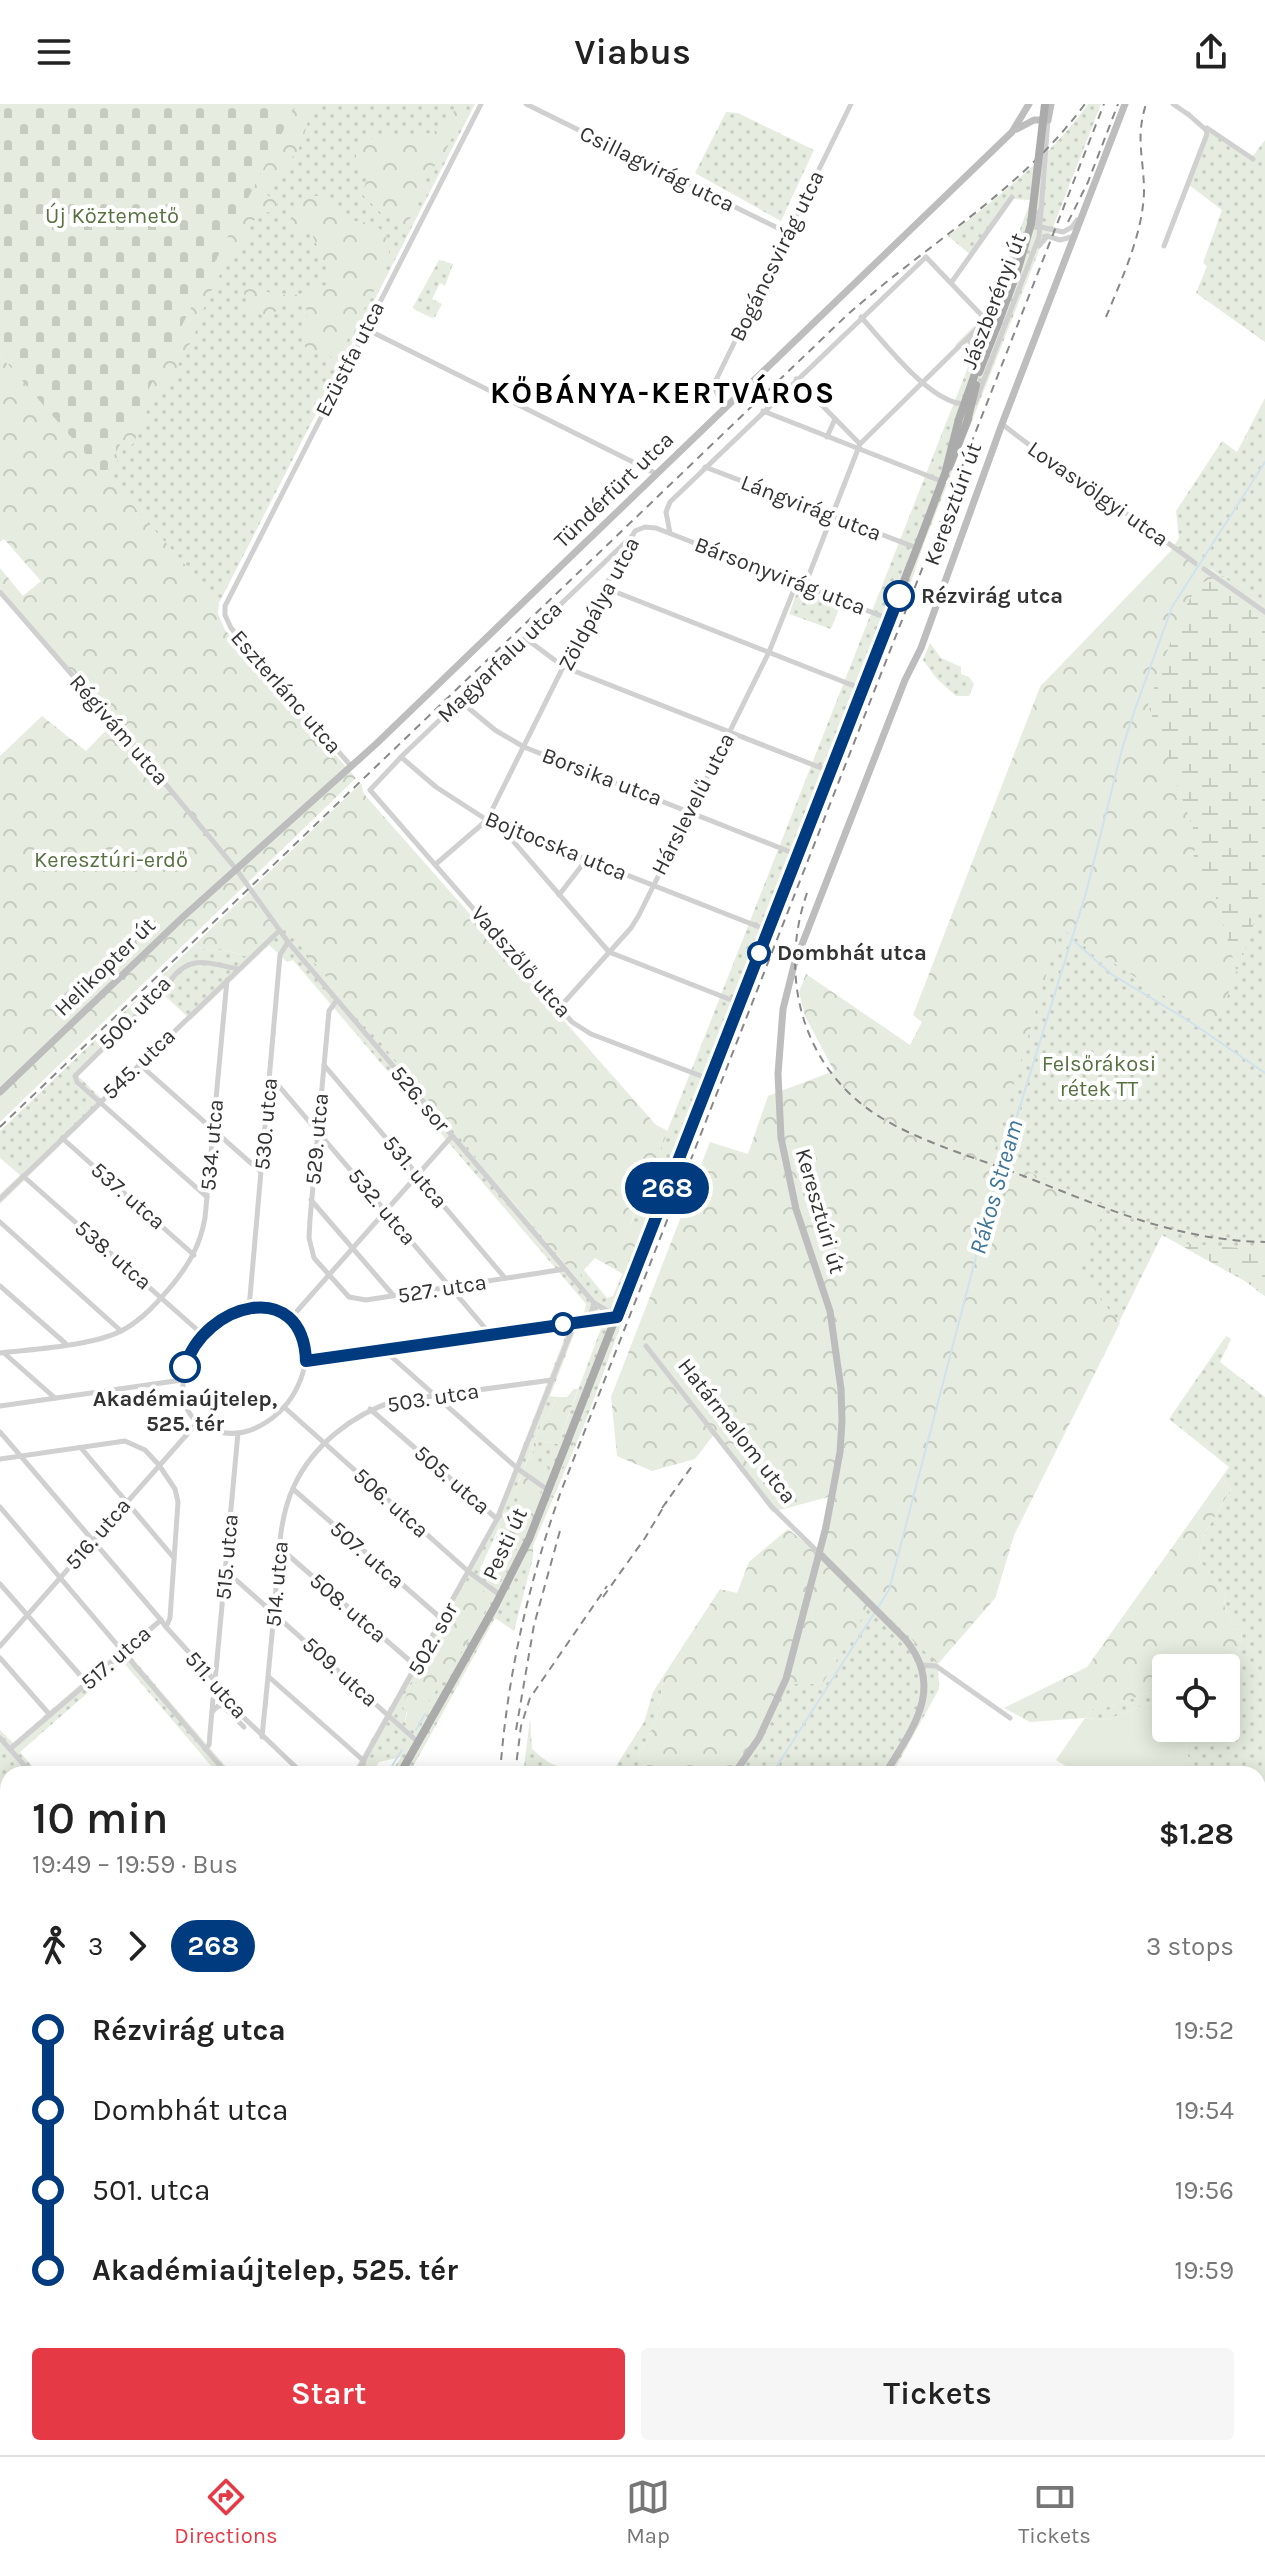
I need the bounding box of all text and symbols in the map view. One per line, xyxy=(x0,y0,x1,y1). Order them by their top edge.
icon: menu xyxy=(32,30,76,74)
icon: share xyxy=(1189,30,1233,74)
text: Viabus xyxy=(574,31,691,73)
street label: Csillagvirág utca xyxy=(575,120,739,218)
street label: Bogáncsvirág utca xyxy=(724,166,830,346)
park label: Új Köztemető xyxy=(45,202,179,229)
street label: Jászberényi út xyxy=(956,229,1032,373)
street label: Ezüstfa utca xyxy=(310,297,390,421)
district label: KŐBÁNYA-KERTVÁROS xyxy=(490,373,836,411)
street label: Tündérfürt utca xyxy=(549,427,679,553)
street label: Lovasvölgyi utca xyxy=(1023,436,1173,552)
street label: Keresztúri út xyxy=(919,439,987,569)
street label: Lángvirág utca xyxy=(737,469,885,547)
street label: Bársonyvirág utca xyxy=(691,531,869,621)
street label: Zöldpálya utca xyxy=(553,533,645,675)
marker: Rézvirág utca xyxy=(884,581,914,611)
place label: Rézvirág utca xyxy=(921,583,1063,609)
street label: Magyarfalu utca xyxy=(432,596,568,728)
street label: Eszterlánc utca xyxy=(225,625,347,759)
street label: Régivám utca xyxy=(64,669,174,791)
street label: Hárslevelű utca xyxy=(646,729,740,879)
street label: Borsika utca xyxy=(538,742,666,812)
street label: Bojtocska utca xyxy=(481,806,631,886)
park label: Keresztúri-erdő xyxy=(34,847,188,873)
street label: Vadszőlő utca xyxy=(465,901,577,1023)
street label: Helikopter út xyxy=(49,912,161,1022)
place label: Dombhát utca xyxy=(777,940,927,966)
marker: Dombhát utca xyxy=(748,942,770,964)
street label: 500. utca xyxy=(93,971,177,1055)
street label: 545. utca xyxy=(97,1023,181,1105)
park label: Felsőrákosi rétek TT xyxy=(1042,1051,1156,1102)
street label: 526. sor xyxy=(385,1061,455,1137)
street label: 530. utca xyxy=(249,1077,283,1171)
street label: 529. utca xyxy=(300,1092,334,1186)
street label: 534. utca xyxy=(195,1098,229,1192)
water label: Rákos Stream xyxy=(963,1117,1029,1257)
street label: 531. utca xyxy=(377,1130,453,1214)
street label: Keresztúri út xyxy=(790,1145,850,1277)
street label: 537. utca xyxy=(86,1157,170,1235)
line badge: 268 xyxy=(621,1162,713,1214)
street label: 532. utca xyxy=(342,1163,422,1251)
text: 268 xyxy=(641,1171,693,1204)
street label: 538. utca xyxy=(69,1215,157,1295)
street label: 527. utca xyxy=(396,1269,488,1309)
unlabelled marker xyxy=(552,1313,574,1335)
marker: Akadémiaújtelep, 525. tér xyxy=(170,1352,200,1382)
street label: Határmalom utca xyxy=(672,1353,802,1509)
street label: 503. utca xyxy=(385,1378,481,1418)
place label: Akadémiaújtelep, 525. tér xyxy=(93,1386,277,1437)
street label: 505. utca xyxy=(409,1440,495,1520)
street label: 506. utca xyxy=(348,1462,434,1544)
street label: 516. utca xyxy=(60,1493,136,1575)
street label: Pesti út xyxy=(477,1504,533,1584)
street label: 515. utca xyxy=(210,1513,244,1601)
street label: 507. utca xyxy=(325,1516,409,1594)
street label: 514. utca xyxy=(260,1540,294,1628)
street label: 508. utca xyxy=(304,1568,392,1648)
street label: 502. sor xyxy=(402,1598,464,1680)
street label: 517. utca xyxy=(76,1621,156,1695)
street label: 509. utca xyxy=(297,1631,383,1713)
street label: 511. utca xyxy=(180,1646,252,1724)
map controls xyxy=(1152,1654,1240,1742)
button: locate xyxy=(1152,1654,1240,1742)
text: 10 min xyxy=(32,1793,169,1844)
text: $1.28 xyxy=(1159,1816,1234,1852)
text: 19:49 – 19:59 · Bus xyxy=(32,1849,238,1880)
icon: walk xyxy=(32,1924,76,1968)
icon: forward xyxy=(115,1924,159,1968)
text: 268 xyxy=(187,1929,239,1962)
text: 3 xyxy=(88,1931,103,1962)
text: 3 stops xyxy=(1146,1931,1234,1962)
text: Rézvirág utca xyxy=(92,2012,286,2048)
text: 19:52 xyxy=(1175,2015,1234,2046)
text: Dombhát utca xyxy=(92,2092,289,2128)
text: 19:54 xyxy=(1175,2095,1234,2126)
text: 501. utca xyxy=(92,2172,211,2208)
text: 19:56 xyxy=(1175,2175,1234,2206)
text: Akadémiaújtelep, 525. tér xyxy=(92,2252,458,2288)
text: 19:59 xyxy=(1175,2255,1234,2286)
button: Start xyxy=(32,2348,625,2440)
button: Tickets xyxy=(641,2348,1234,2440)
tab: Directions xyxy=(174,2475,278,2549)
tab: Map xyxy=(626,2475,670,2549)
tab: Tickets xyxy=(1018,2475,1091,2549)

